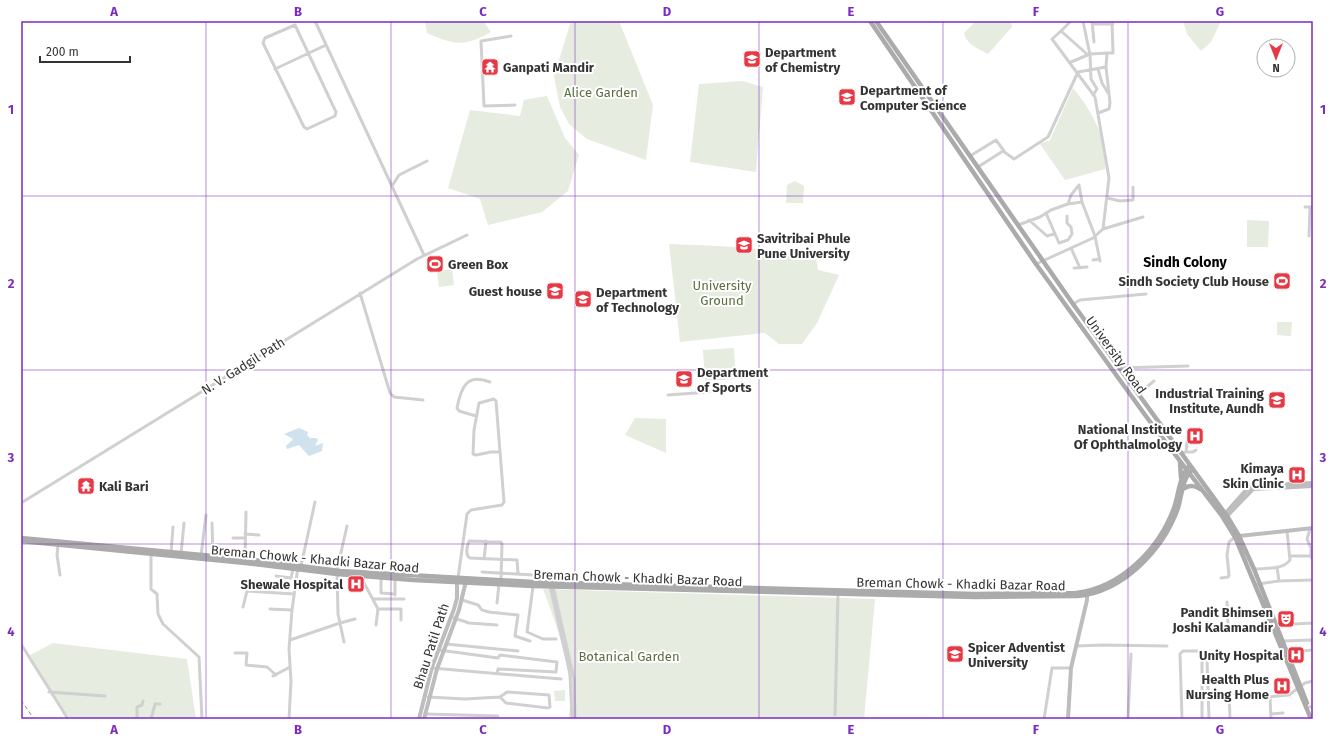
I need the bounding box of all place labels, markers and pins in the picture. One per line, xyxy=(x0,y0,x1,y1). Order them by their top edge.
place label: Department of Chemistry xyxy=(765,45,840,75)
school or university icon: Department of Chemistry xyxy=(742,49,762,69)
temple icon: Ganpati Mandir xyxy=(480,57,500,77)
place label: Ganpati Mandir xyxy=(503,60,595,75)
place label: Department of Computer Science xyxy=(860,83,966,113)
school or university icon: Department of Computer Science xyxy=(837,87,857,107)
place label: Savitribai Phule Pune University xyxy=(757,231,851,261)
school or university icon: Savitribai Phule Pune University xyxy=(734,235,754,255)
sports icon: Green Box xyxy=(425,254,445,274)
place label: Green Box xyxy=(448,257,509,272)
sports icon: Sindh Society Club House xyxy=(1272,271,1292,291)
place label: Sindh Society Club House xyxy=(1119,274,1269,289)
school or university icon: Guest house xyxy=(545,281,565,301)
place label: Guest house xyxy=(469,284,542,299)
place label: Department of Technology xyxy=(596,285,679,315)
school or university icon: Department of Technology xyxy=(573,289,593,309)
place label: Department of Sports xyxy=(697,365,769,395)
school or university icon: Department of Sports xyxy=(674,369,694,389)
place label: Industrial Training Institute, Aundh xyxy=(1155,386,1265,416)
school or university icon: Industrial Training Institute, Aundh xyxy=(1267,390,1287,410)
place label: National Institute Of Ophthalmology xyxy=(1074,422,1182,452)
hospital icon: National Institute Of Ophthalmology xyxy=(1185,426,1205,446)
place label: Kimaya Skin Clinic xyxy=(1223,461,1285,491)
hospital icon: Kimaya Skin Clinic xyxy=(1287,465,1307,485)
temple icon: Kali Bari xyxy=(76,476,96,496)
place label: Kali Bari xyxy=(99,479,149,494)
hospital icon: Shewale Hospital xyxy=(346,574,366,594)
place label: Shewale Hospital xyxy=(241,577,343,592)
place label: Pandit Bhimsen Joshi Kalamandir xyxy=(1171,605,1274,635)
theatre icon: Pandit Bhimsen Joshi Kalamandir xyxy=(1276,609,1296,629)
place label: Spicer Adventist University xyxy=(968,640,1066,670)
school or university icon: Spicer Adventist University xyxy=(945,644,965,664)
hospital icon: Unity Hospital xyxy=(1286,645,1306,665)
place label: Unity Hospital xyxy=(1199,648,1283,663)
place label: Health Plus Nursing Home xyxy=(1186,672,1270,702)
hospital icon: Health Plus Nursing Home xyxy=(1272,676,1292,696)

